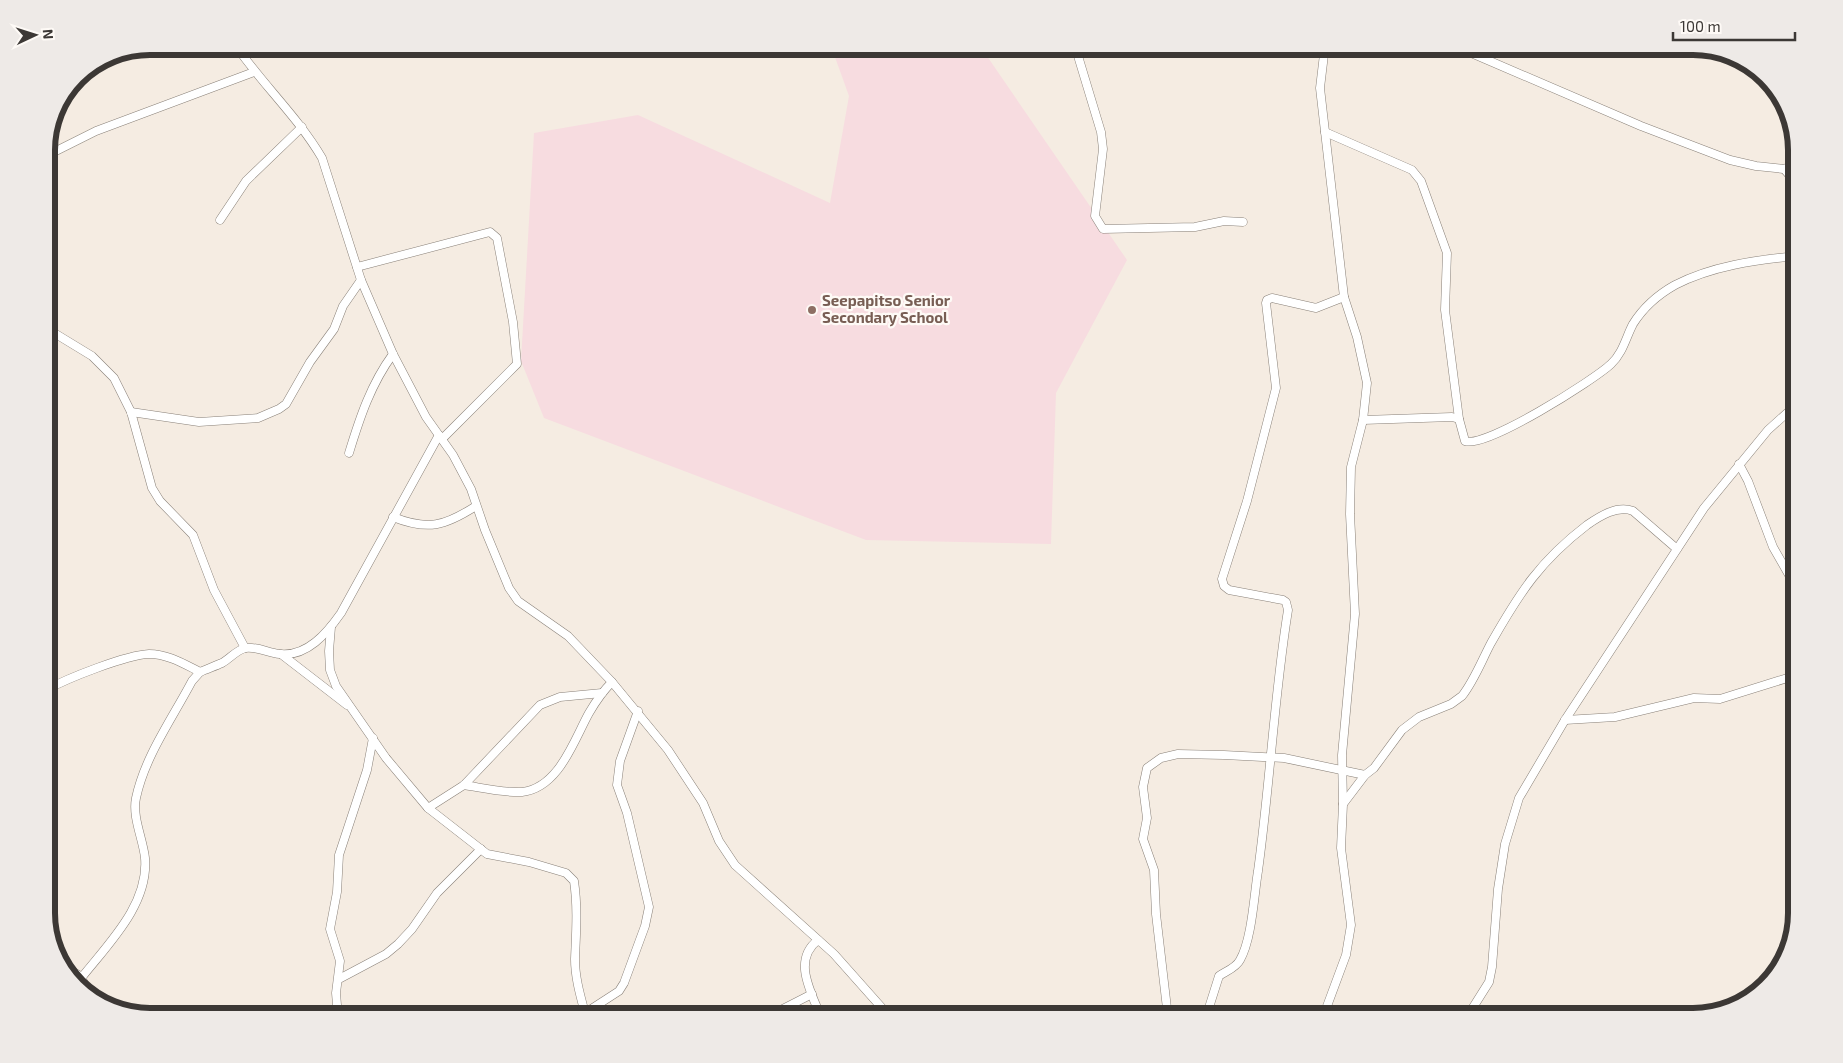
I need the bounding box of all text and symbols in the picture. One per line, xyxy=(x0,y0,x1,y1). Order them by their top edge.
north arrow xyxy=(10,10,60,60)
scale bar xyxy=(1673,10,1796,42)
text: 100 m xyxy=(1680,17,1721,35)
text: N xyxy=(40,28,57,40)
place label: Seepapitso Senior Secondary School xyxy=(822,291,951,327)
marker: Seepapitso Senior Secondary School xyxy=(806,304,818,316)

